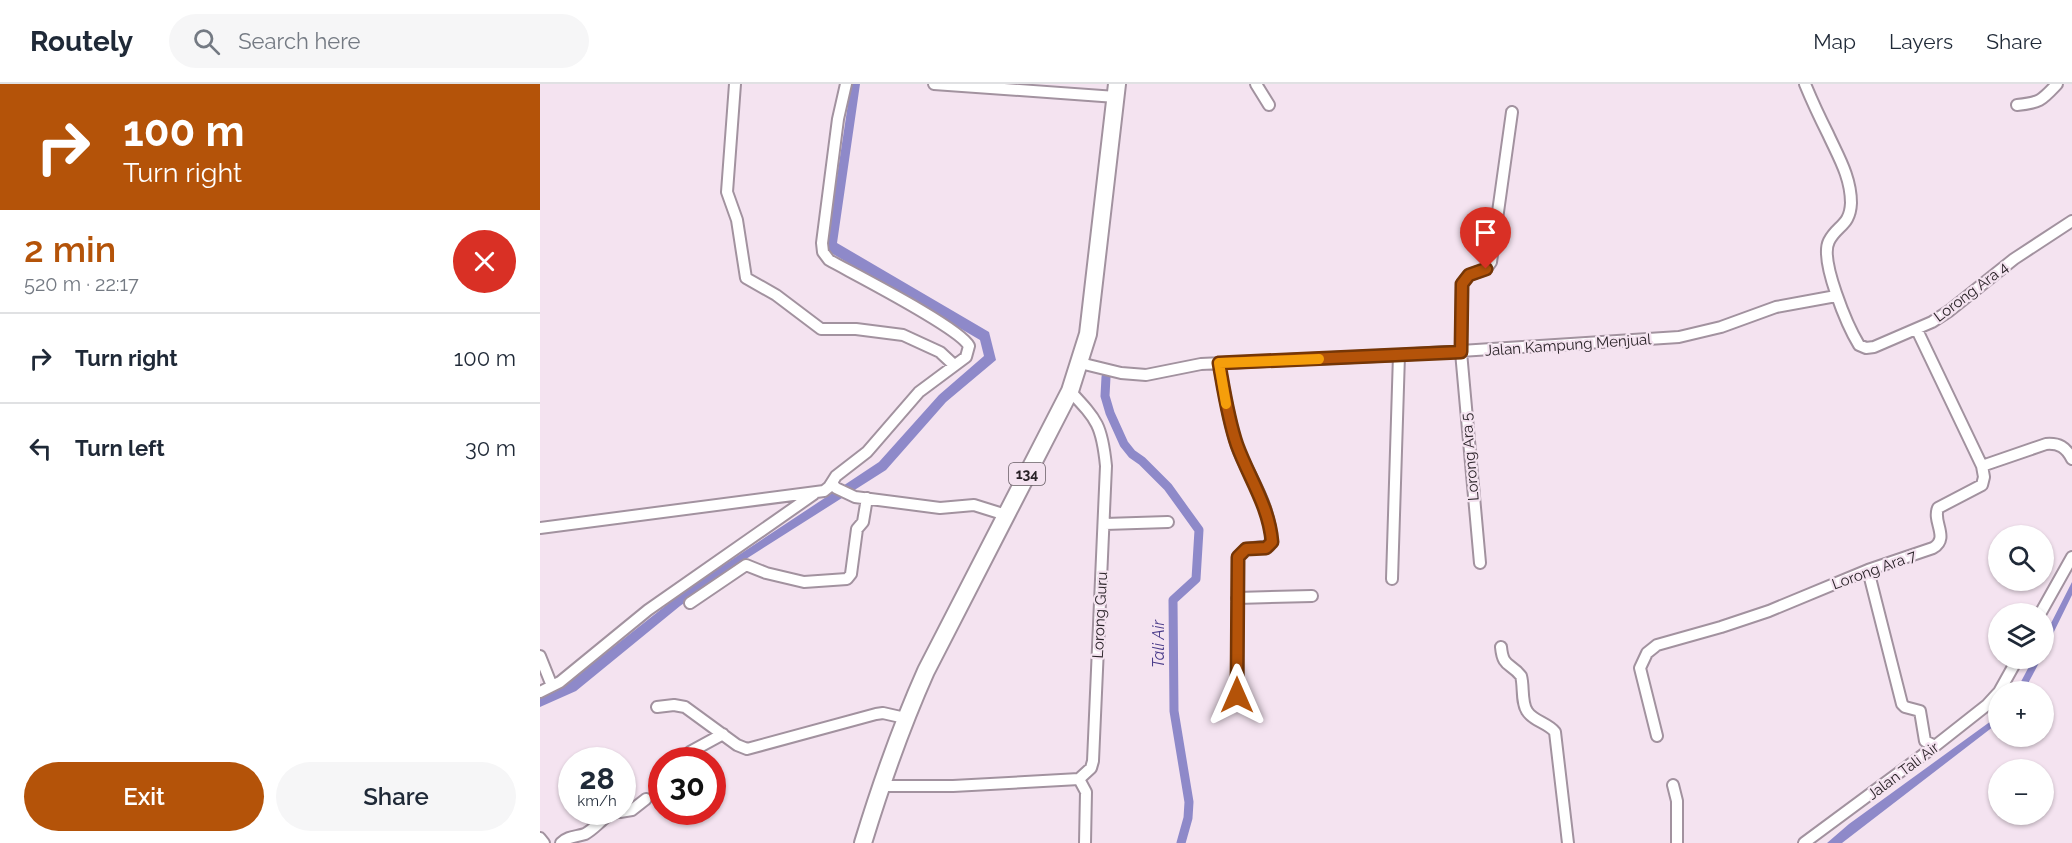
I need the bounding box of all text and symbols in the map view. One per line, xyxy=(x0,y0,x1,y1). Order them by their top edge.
search box xyxy=(169,14,589,68)
text: Routely xyxy=(30,25,133,58)
icon: search xyxy=(190,25,223,58)
text: Search here xyxy=(238,28,360,54)
text: Map xyxy=(1813,29,1856,54)
text: Layers xyxy=(1889,29,1953,54)
text: Share xyxy=(1986,29,2042,54)
text: 100 m xyxy=(123,107,245,156)
icon: right xyxy=(24,108,102,186)
text: Turn right xyxy=(123,157,242,188)
pin xyxy=(1460,207,1511,269)
icon: arrive xyxy=(1469,216,1502,249)
text: 2 min xyxy=(24,228,116,270)
button: close xyxy=(453,230,516,293)
street label: Lorong Ara 4 xyxy=(1930,258,2012,326)
text: 520 m · 22:17 xyxy=(24,272,139,296)
street label: Jalan Kampung Menjual xyxy=(1484,330,1653,360)
icon: right xyxy=(24,342,57,375)
text: Turn right xyxy=(75,345,178,371)
text: 100 m xyxy=(454,345,516,371)
street label: Lorong Ara 5 xyxy=(1457,412,1483,502)
icon: left xyxy=(24,432,57,465)
text: Turn left xyxy=(75,435,165,461)
text: 30 m xyxy=(465,435,516,461)
road number: 134 xyxy=(1009,463,1045,485)
map controls xyxy=(1988,525,2054,825)
button: search xyxy=(1988,525,2054,591)
street label: Lorong Ara 7 xyxy=(1829,546,1919,594)
street label: Lorong Guru xyxy=(1089,571,1111,659)
button: layers xyxy=(1988,603,2054,669)
water label: Tali Air xyxy=(1149,620,1168,668)
position arrow xyxy=(1205,663,1269,727)
button: + xyxy=(1988,681,2054,747)
street label: Jalan Tali Air xyxy=(1864,738,1943,804)
speed limit sign: 30 xyxy=(648,747,726,825)
button: − xyxy=(1988,759,2054,825)
text: 28 xyxy=(579,761,615,796)
button: Exit xyxy=(24,762,264,831)
button: Share xyxy=(276,762,516,831)
text: km/h xyxy=(577,792,617,810)

